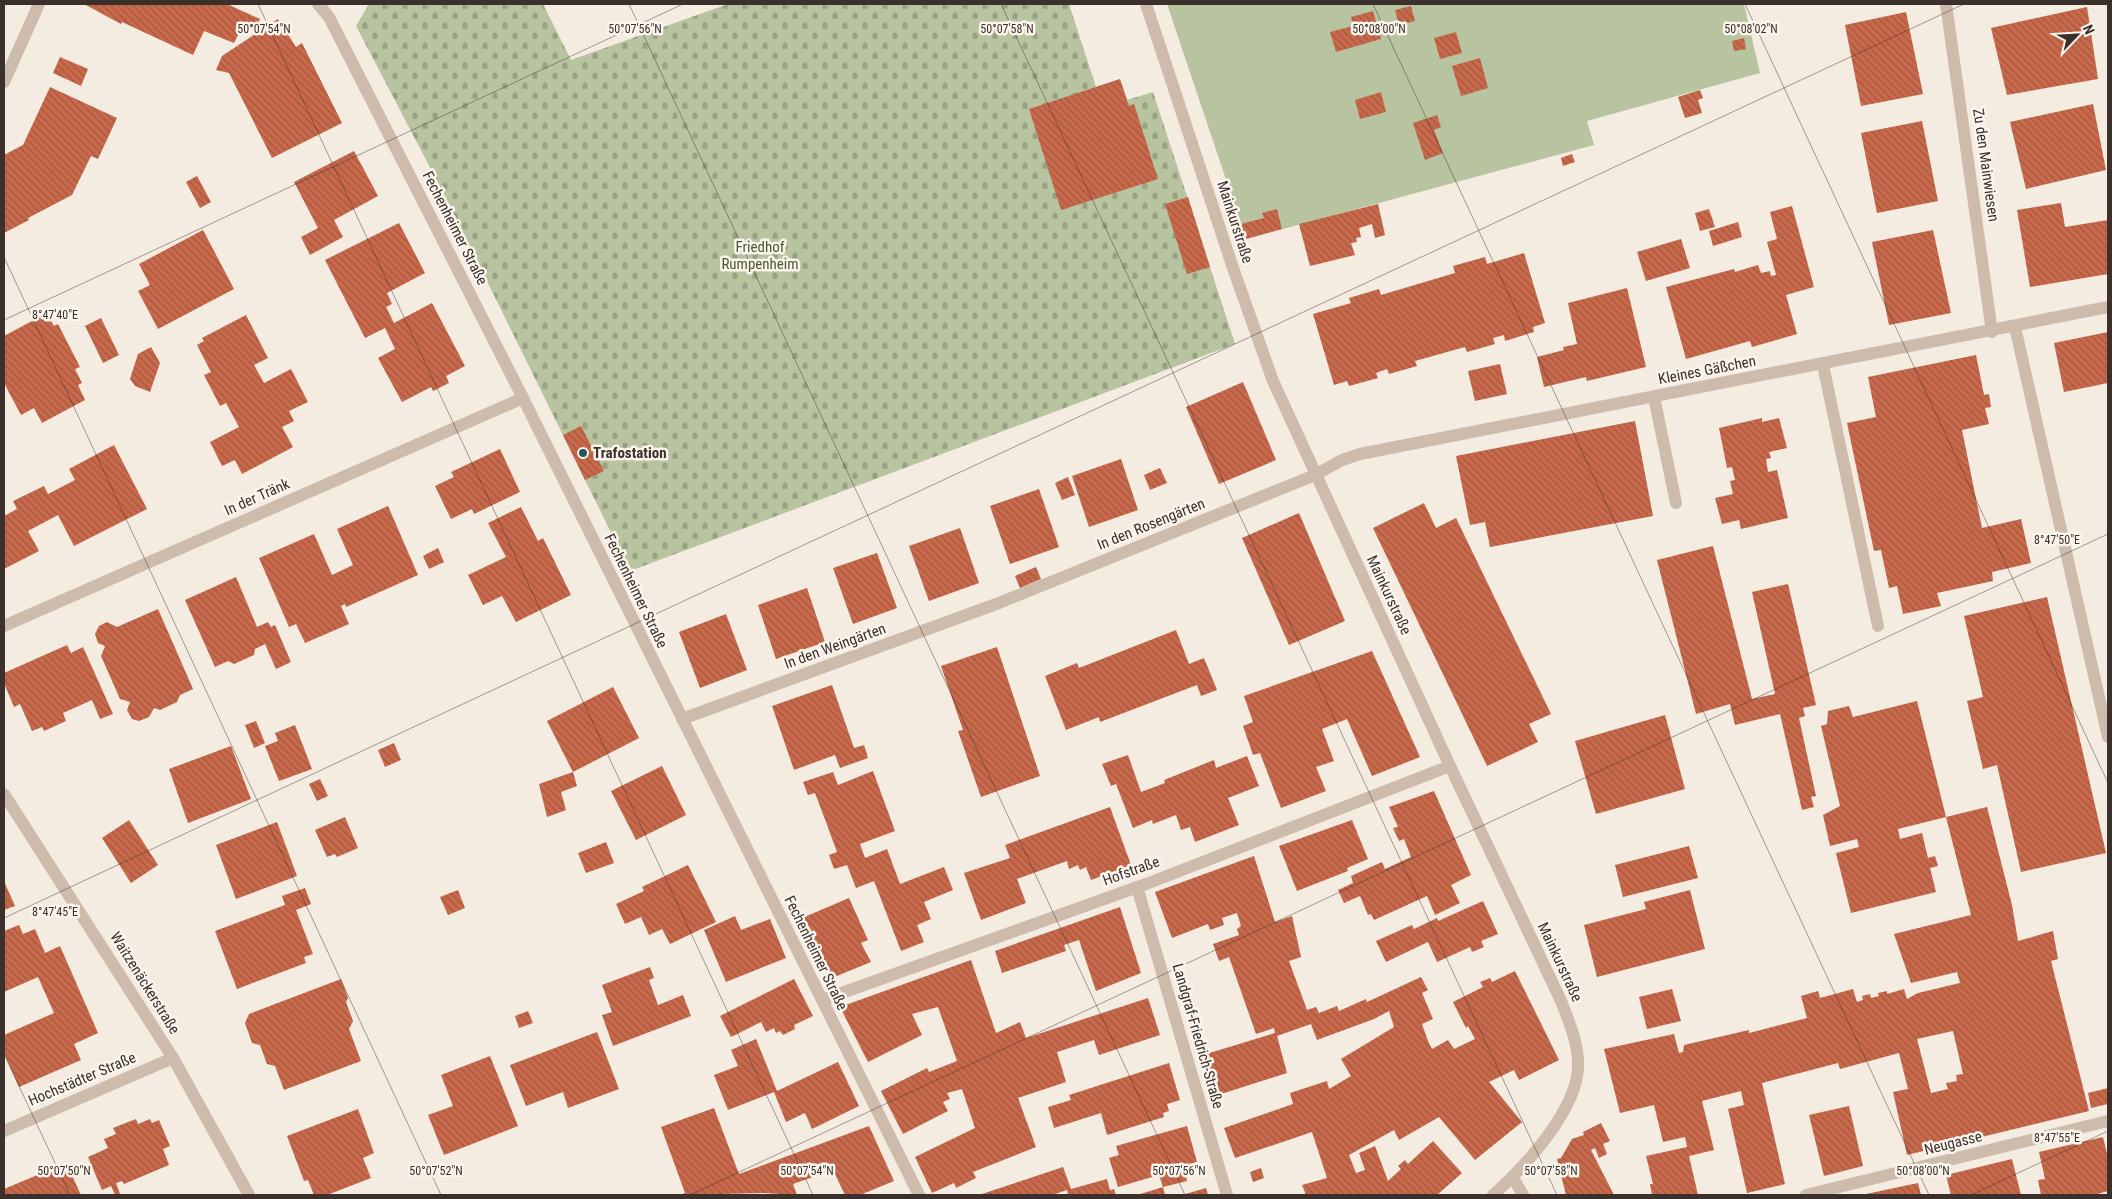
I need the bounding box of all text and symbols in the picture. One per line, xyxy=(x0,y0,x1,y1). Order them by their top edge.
north arrow xyxy=(2052,10,2102,60)
text: 50°07'54"N xyxy=(237,22,291,36)
text: 50°07'56"N xyxy=(608,22,662,36)
text: 50°07'58"N xyxy=(980,22,1034,36)
text: 50°08'00"N xyxy=(1352,22,1406,36)
text: 50°08'02"N xyxy=(1724,22,1778,36)
text: N xyxy=(2080,22,2098,37)
street label: Zu den Mainwiesen xyxy=(1969,107,2003,223)
street label: Fechenheimer Straße xyxy=(419,168,491,288)
street label: Mainkurstraße xyxy=(1213,179,1257,265)
park label: Friedhof Rumpenheim xyxy=(721,238,799,273)
text: 8°47'40"E xyxy=(32,308,78,322)
street label: Kleines Gäßchen xyxy=(1657,352,1757,388)
place label: Trafostation xyxy=(593,444,667,462)
marker: Trafostation xyxy=(577,447,589,459)
street label: In der Tränk xyxy=(222,475,293,519)
street label: In den Rosengärten xyxy=(1095,494,1207,554)
street label: Fechenheimer Straße xyxy=(600,531,672,651)
text: 8°47'50"E xyxy=(2034,533,2080,547)
street label: Mainkurstraße xyxy=(1363,552,1415,638)
street label: In den Weingärten xyxy=(782,619,888,673)
street label: Hofstraße xyxy=(1100,852,1162,890)
street label: Fechenheimer Straße xyxy=(780,893,852,1013)
text: 8°47'45"E xyxy=(32,905,78,919)
street label: Mainkurstraße xyxy=(1534,919,1586,1005)
street label: Waitzenäckerstraße xyxy=(106,929,184,1037)
street label: Landgraf-Friedrich-Straße xyxy=(1169,961,1227,1111)
street label: Hochstädter Straße xyxy=(26,1048,138,1110)
street label: Neugasse xyxy=(1922,1127,1984,1159)
text: 8°47'55"E xyxy=(2034,1131,2080,1145)
text: 50°07'50"N xyxy=(37,1164,91,1178)
text: 50°07'52"N xyxy=(409,1164,463,1178)
text: 50°07'54"N xyxy=(780,1164,834,1178)
text: 50°07'56"N xyxy=(1152,1164,1206,1178)
text: 50°07'58"N xyxy=(1524,1164,1578,1178)
text: 50°08'00"N xyxy=(1896,1164,1950,1178)

